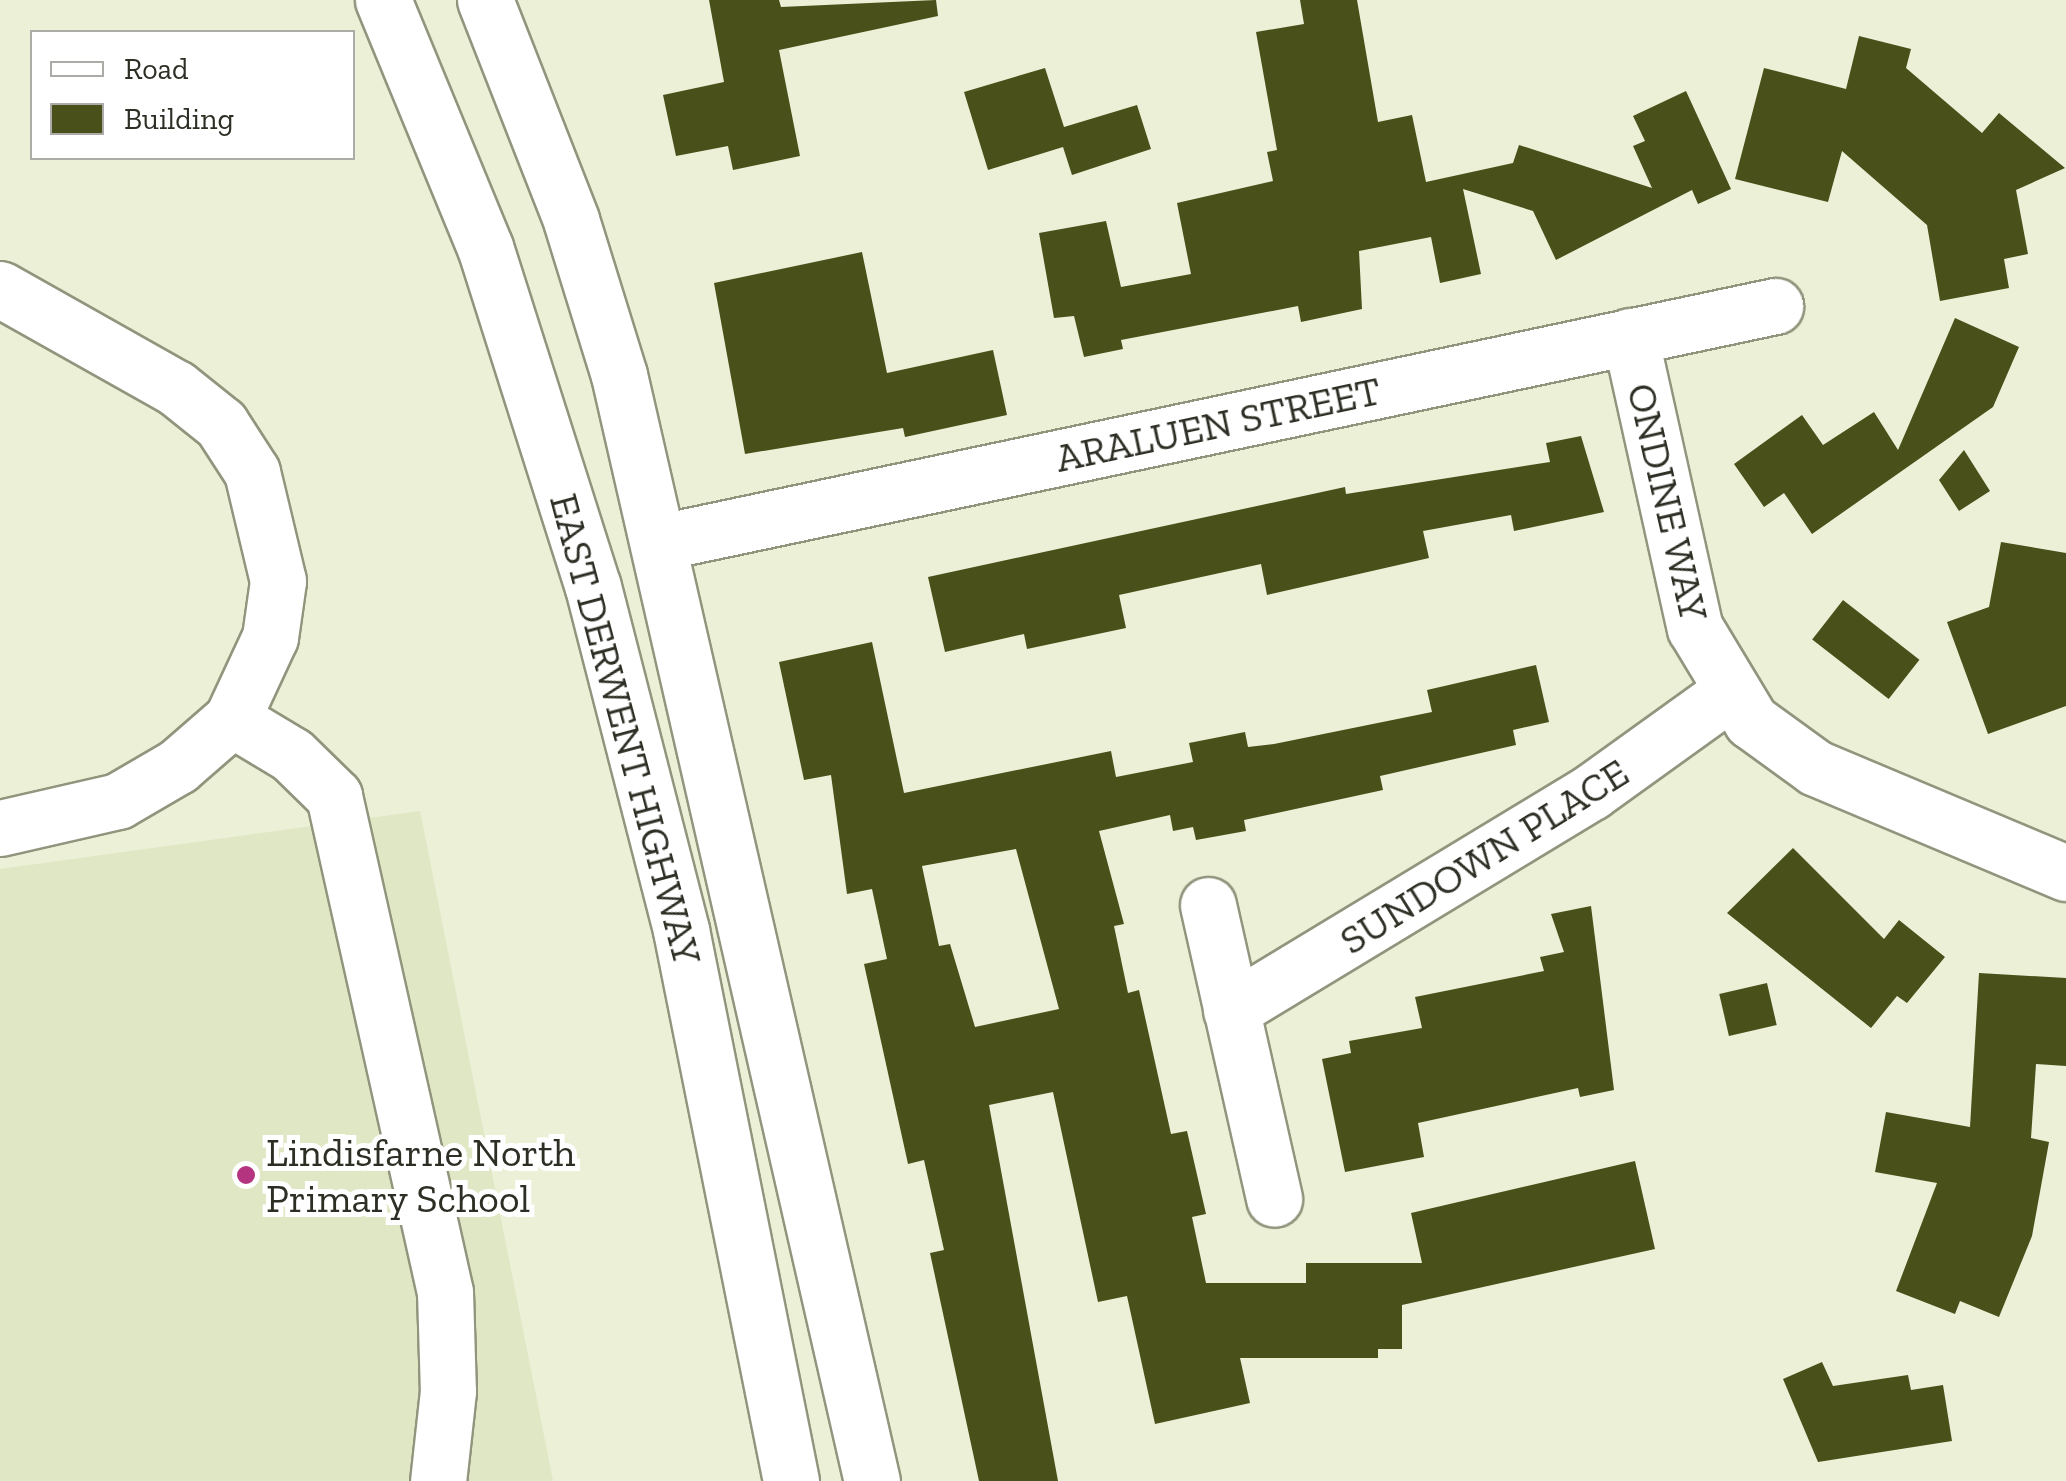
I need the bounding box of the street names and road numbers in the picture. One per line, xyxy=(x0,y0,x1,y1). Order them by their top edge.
street label: ARALUEN STREET xyxy=(1051,366,1385,482)
street label: ONDINE WAY xyxy=(1617,378,1719,626)
street label: EAST DERWENT HIGHWAY xyxy=(540,488,712,970)
street label: SUNDOWN PLACE xyxy=(1331,748,1637,964)

